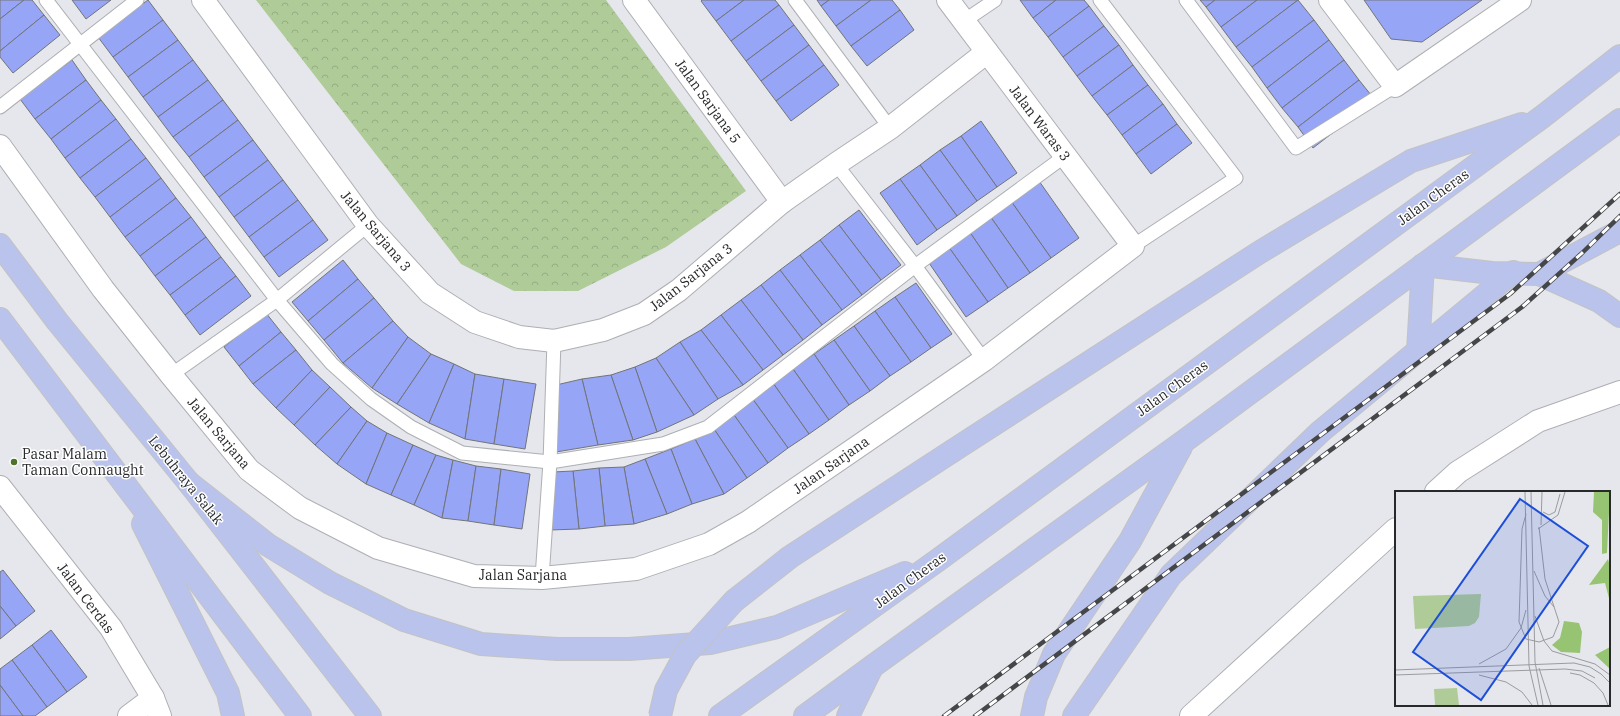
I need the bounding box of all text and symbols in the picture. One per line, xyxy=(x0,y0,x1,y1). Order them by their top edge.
street label: Jalan Sarjana 5 xyxy=(671,55,745,147)
street label: Jalan Waras 3 xyxy=(1006,81,1074,165)
street label: Jalan Cheras xyxy=(1394,165,1472,229)
street label: Jalan Sarjana 3 xyxy=(337,187,415,275)
street label: Jalan Sarjana 3 xyxy=(646,239,736,315)
street label: Jalan Cheras xyxy=(1133,356,1211,420)
street label: Jalan Sarjana xyxy=(184,393,255,473)
street label: Lebuhraya Salak xyxy=(145,432,228,529)
street label: Jalan Sarjana xyxy=(790,432,873,498)
place label: Pasar Malam Taman Connaught xyxy=(22,445,144,479)
marker: Pasar Malam Taman Connaught xyxy=(9,457,19,467)
inset map xyxy=(1395,491,1610,706)
street label: Jalan Cheras xyxy=(871,548,949,612)
street label: Jalan Cerdas xyxy=(54,559,118,637)
street label: Jalan Sarjana xyxy=(479,566,568,584)

